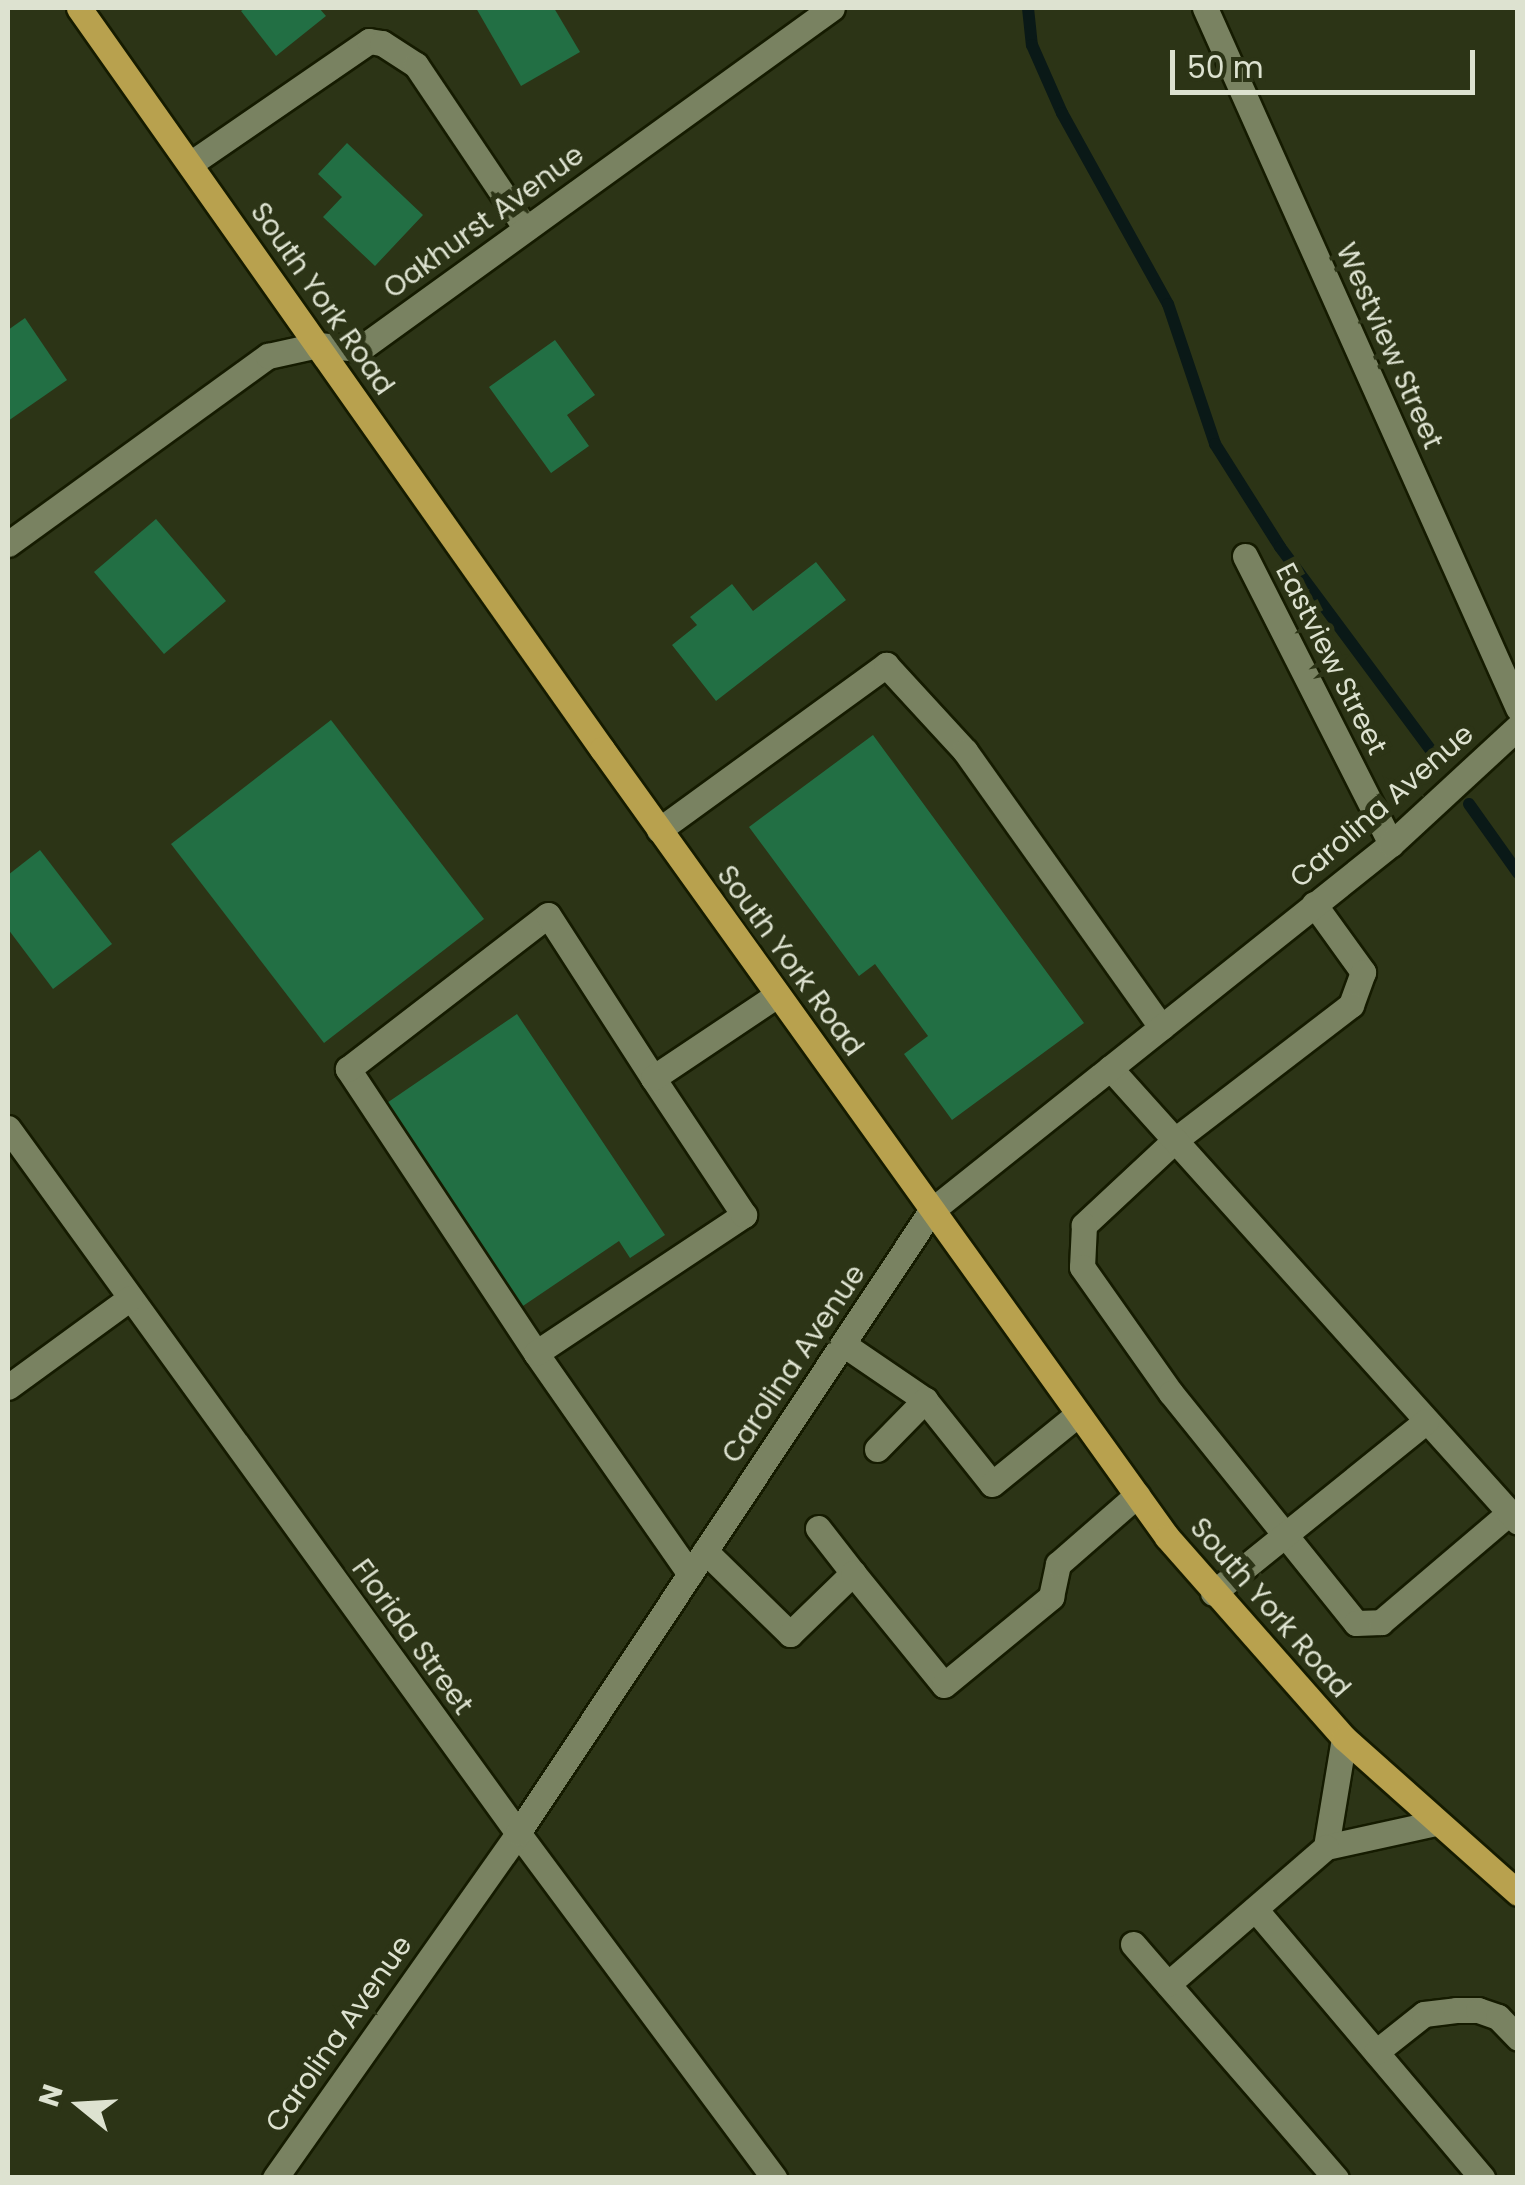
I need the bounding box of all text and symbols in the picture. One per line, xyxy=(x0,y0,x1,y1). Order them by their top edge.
scale bar xyxy=(1175,30,1480,92)
text: 50 m xyxy=(1187,46,1264,89)
street label: Oakhurst Avenue xyxy=(377,138,591,306)
street label: South York Road xyxy=(243,196,401,402)
street label: Westview Street xyxy=(1329,238,1449,454)
street label: Eastview Street xyxy=(1268,558,1394,760)
street label: Carolina Avenue xyxy=(1283,717,1481,895)
street label: South York Road xyxy=(710,859,870,1063)
street label: Carolina Avenue xyxy=(715,1258,873,1470)
street label: South York Road xyxy=(1183,1511,1357,1705)
street label: Florida Street xyxy=(344,1553,480,1721)
street label: Carolina Avenue xyxy=(259,1929,419,2139)
north arrow xyxy=(30,2055,130,2155)
text: N xyxy=(29,2080,73,2112)

